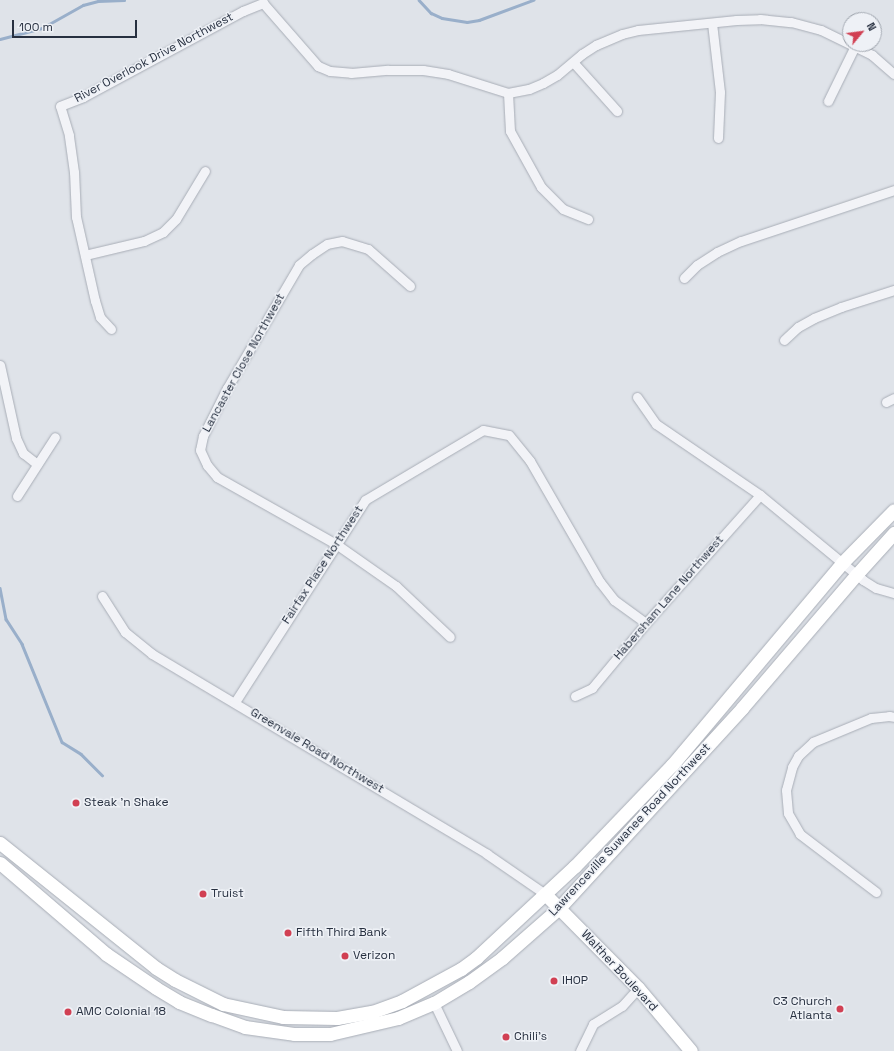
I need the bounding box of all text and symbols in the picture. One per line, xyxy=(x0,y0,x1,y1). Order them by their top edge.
street label: River Overlook Drive Northwest xyxy=(72,10,236,106)
scale bar xyxy=(14,12,139,38)
north arrow xyxy=(842,12,882,52)
text: 100 m xyxy=(19,19,53,35)
text: N xyxy=(864,20,880,33)
street label: Lancaster Close Northwest xyxy=(200,291,288,435)
street label: Fairfax Place Northwest xyxy=(279,503,367,627)
street label: Habersham Lane Northwest xyxy=(611,533,727,663)
street label: Greenvale Road Northwest xyxy=(248,705,386,797)
street label: Lawrenceville Suwanee Road Northwest xyxy=(546,741,714,919)
place label: Steak 'n Shake xyxy=(84,796,169,810)
marker: Steak 'n Shake xyxy=(71,798,81,808)
place label: Truist xyxy=(211,887,244,901)
marker: Truist xyxy=(198,889,208,899)
place label: Fifth Third Bank xyxy=(296,926,388,940)
marker: Fifth Third Bank xyxy=(283,928,293,938)
street label: Walther Boulevard xyxy=(578,928,660,1014)
place label: Verizon xyxy=(353,949,395,963)
marker: Verizon xyxy=(340,951,350,961)
place label: IHOP xyxy=(562,974,588,988)
marker: IHOP xyxy=(549,976,559,986)
place label: C3 Church Atlanta xyxy=(773,995,832,1023)
marker: C3 Church Atlanta xyxy=(835,1004,845,1014)
place label: AMC Colonial 18 xyxy=(76,1005,166,1019)
marker: AMC Colonial 18 xyxy=(63,1007,73,1017)
place label: Chili's xyxy=(514,1030,547,1044)
marker: Chili's xyxy=(501,1032,511,1042)

